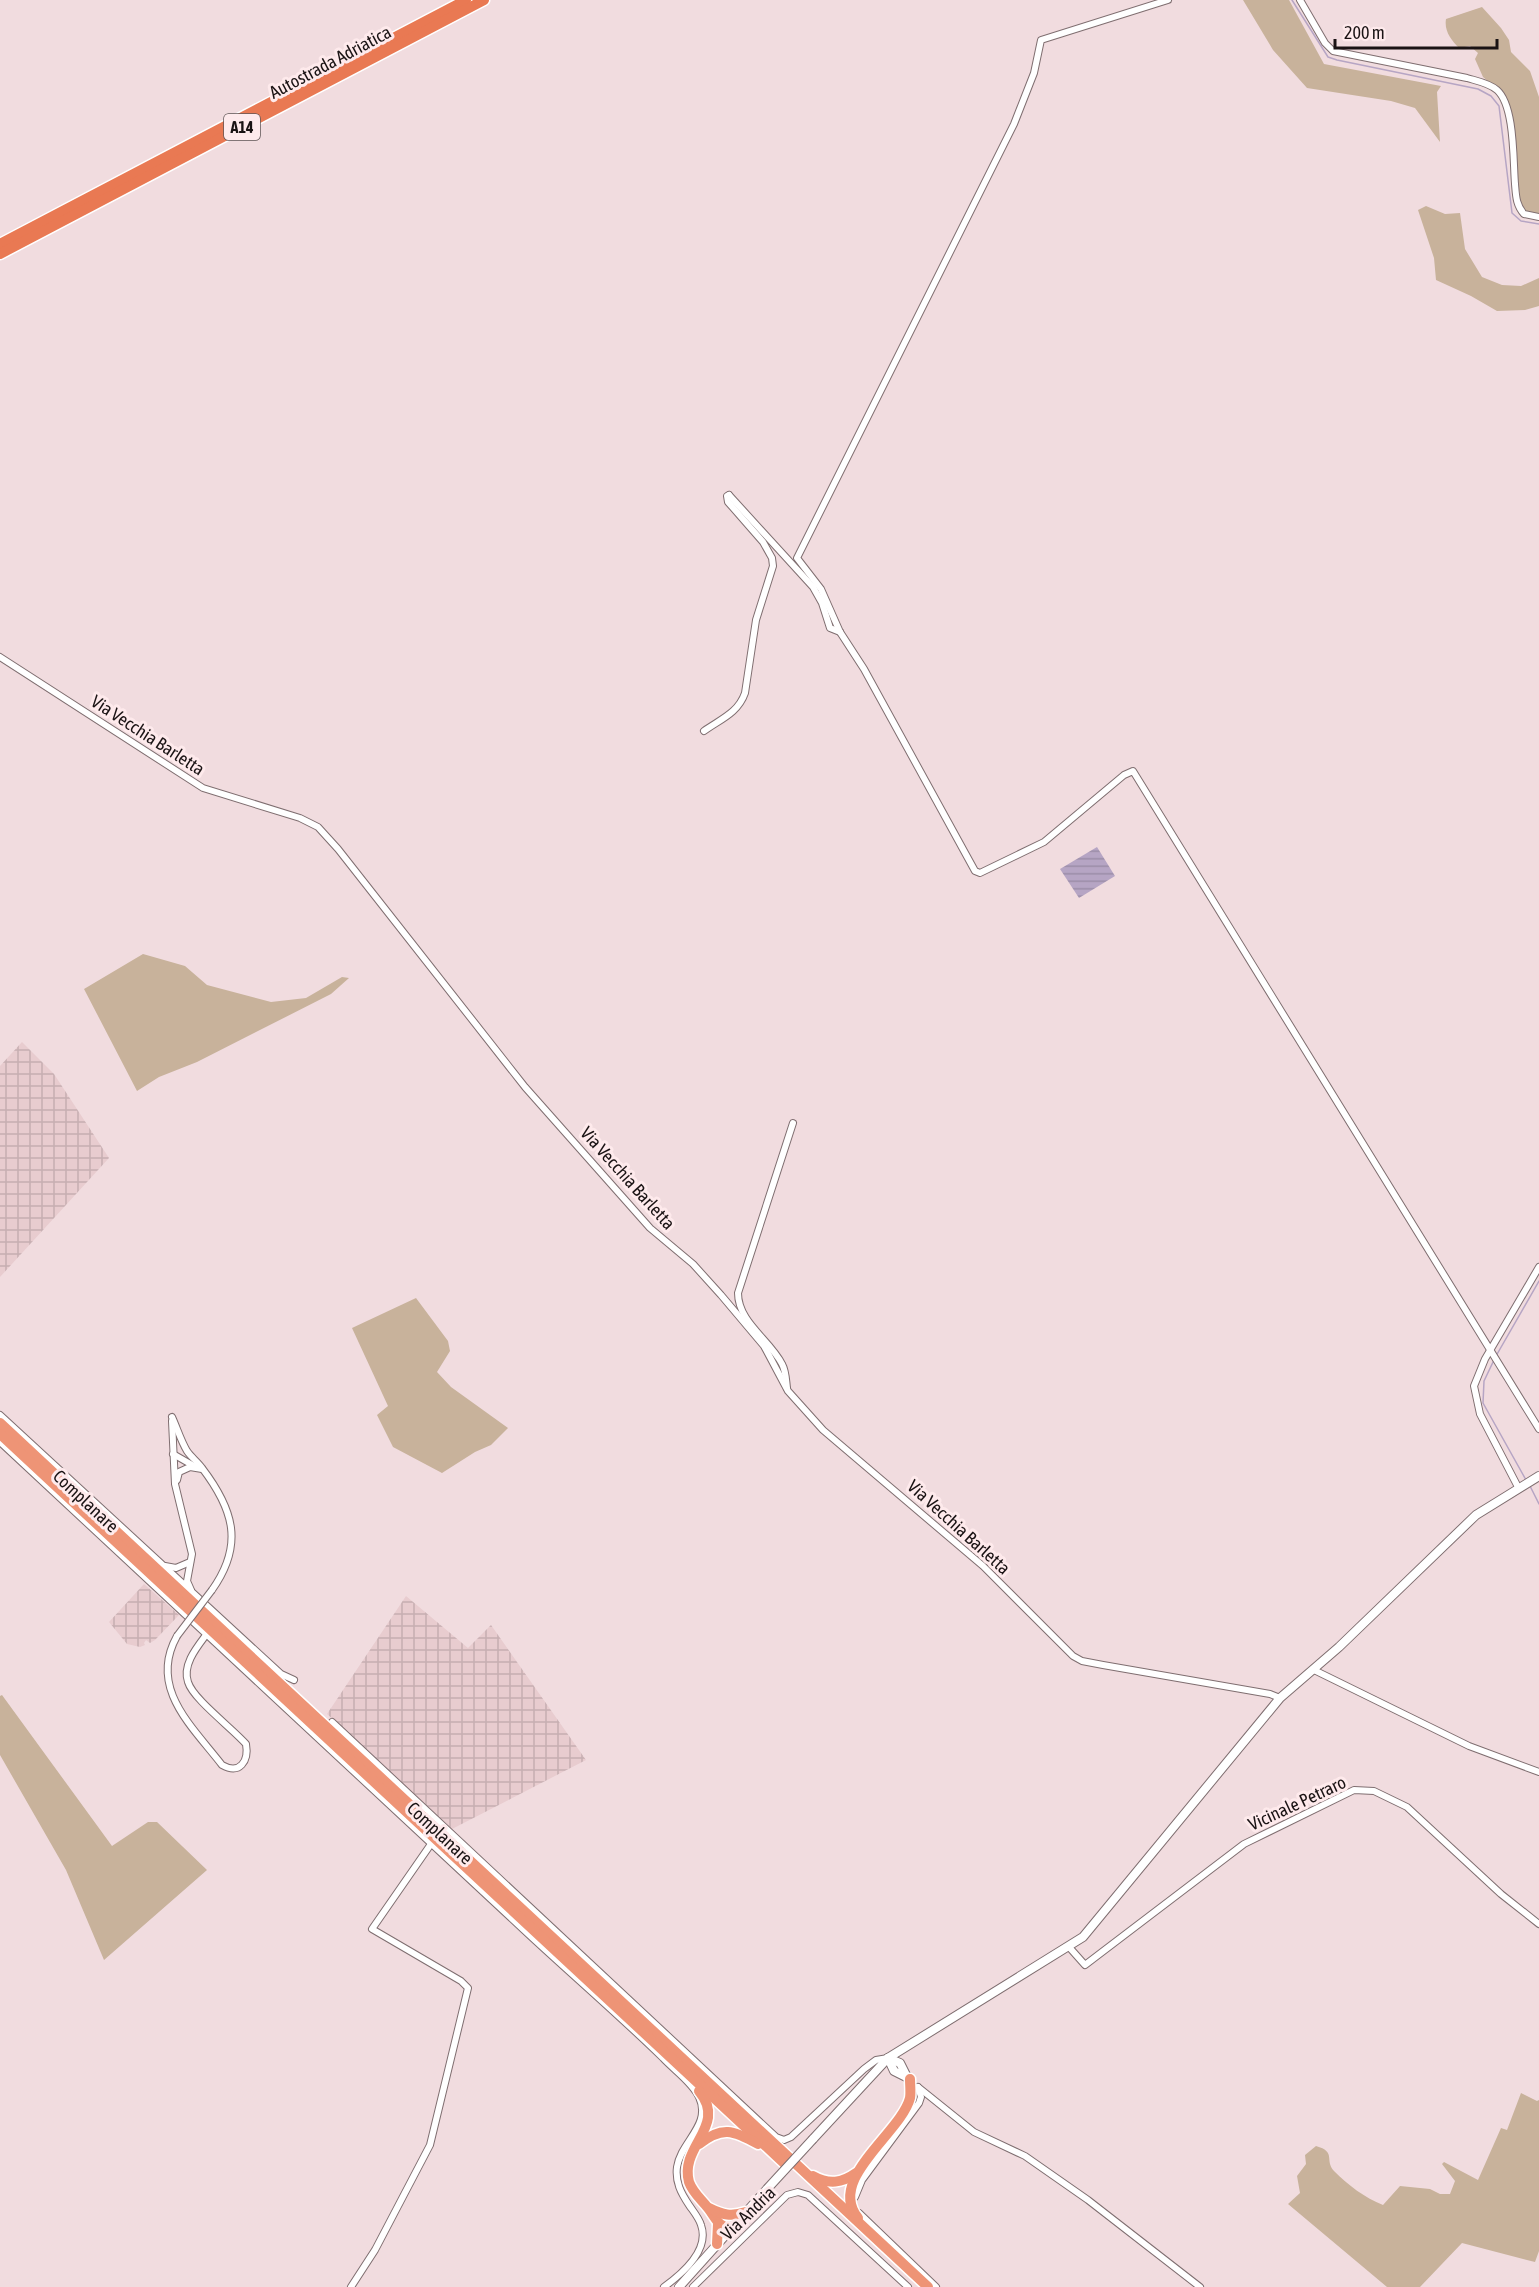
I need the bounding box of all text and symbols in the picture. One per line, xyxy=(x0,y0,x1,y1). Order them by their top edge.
scale bar xyxy=(1335,12,1497,50)
street label: Autostrada Adriatica xyxy=(266,21,394,103)
text: 200 m xyxy=(1344,22,1385,43)
road number: A14 xyxy=(224,114,260,140)
street label: Via Vecchia Barletta xyxy=(87,691,209,779)
street label: Via Vecchia Barletta xyxy=(576,1122,680,1234)
street label: Complanare xyxy=(49,1465,123,1537)
street label: Via Vecchia Barletta xyxy=(903,1475,1015,1579)
street label: Vicinale Petraro xyxy=(1245,1771,1349,1835)
street label: Complanare xyxy=(403,1797,477,1869)
street label: Via Andria xyxy=(716,2182,780,2244)

